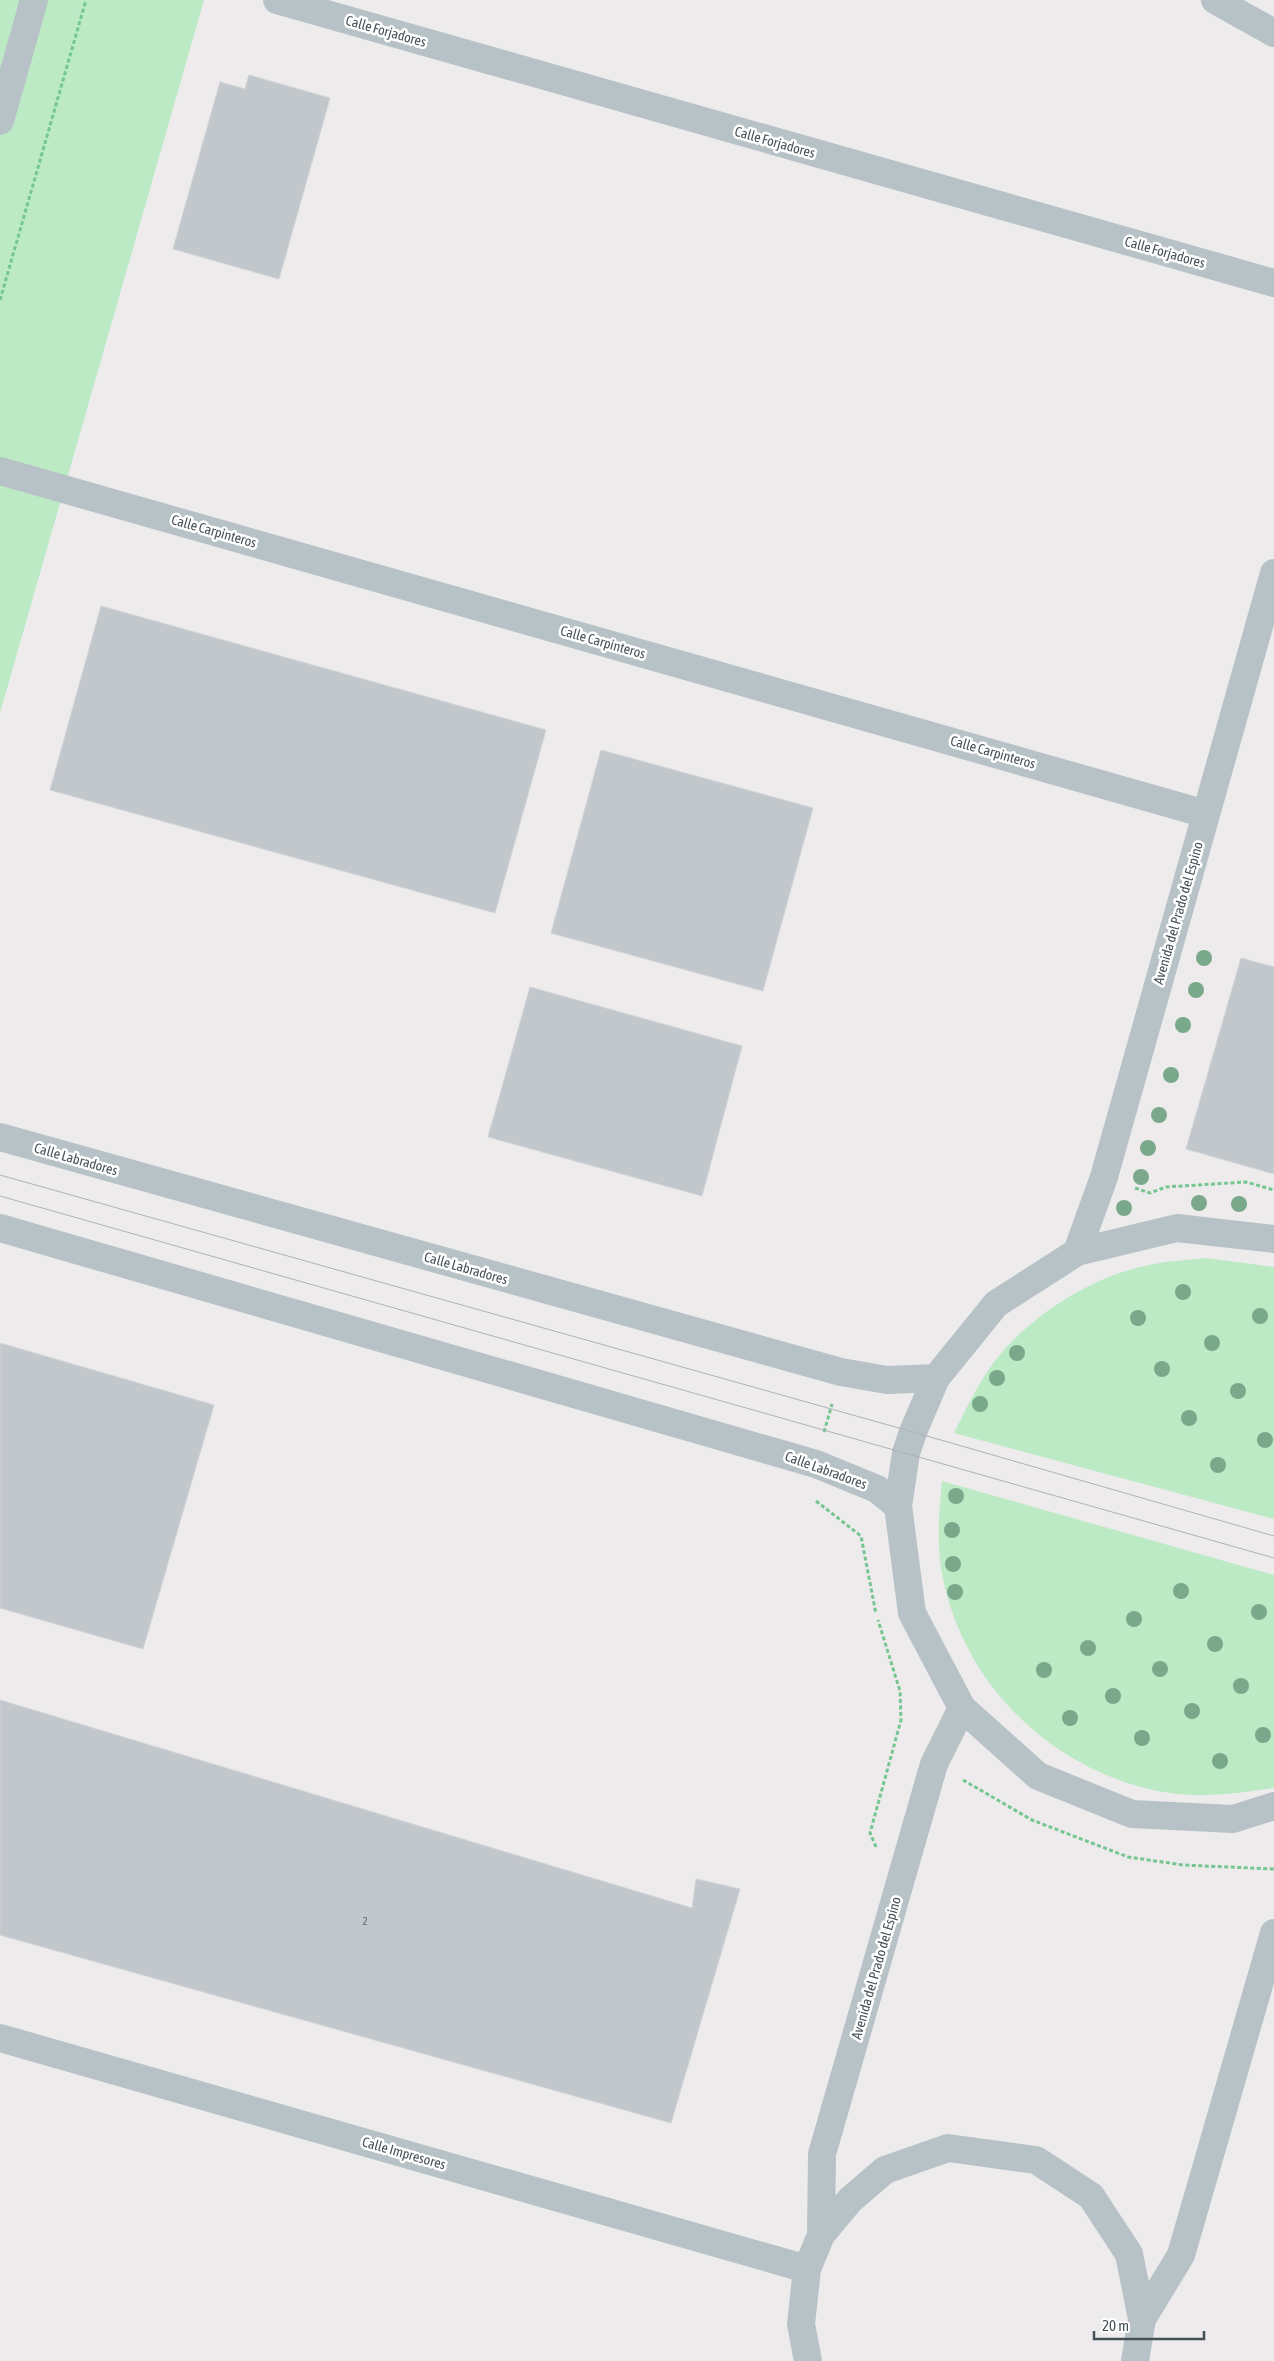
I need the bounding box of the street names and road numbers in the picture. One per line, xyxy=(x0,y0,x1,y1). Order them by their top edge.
street label: Calle Forjadores xyxy=(344,12,428,50)
street label: Calle Forjadores xyxy=(733,123,817,161)
street label: Calle Forjadores xyxy=(1123,233,1207,271)
street label: Calle Carpinteros xyxy=(170,511,258,551)
street label: Calle Carpinteros xyxy=(559,622,647,662)
street label: Calle Carpinteros xyxy=(949,732,1037,772)
street label: Avenida del Prado del Espino xyxy=(1150,840,1206,986)
street label: Calle Labradores xyxy=(32,1139,120,1179)
street label: Calle Labradores xyxy=(422,1248,510,1288)
street label: Calle Labradores xyxy=(783,1448,869,1492)
street label: Avenida del Prado del Espino xyxy=(848,1895,904,2041)
street label: Calle Impresores xyxy=(360,2133,448,2173)

